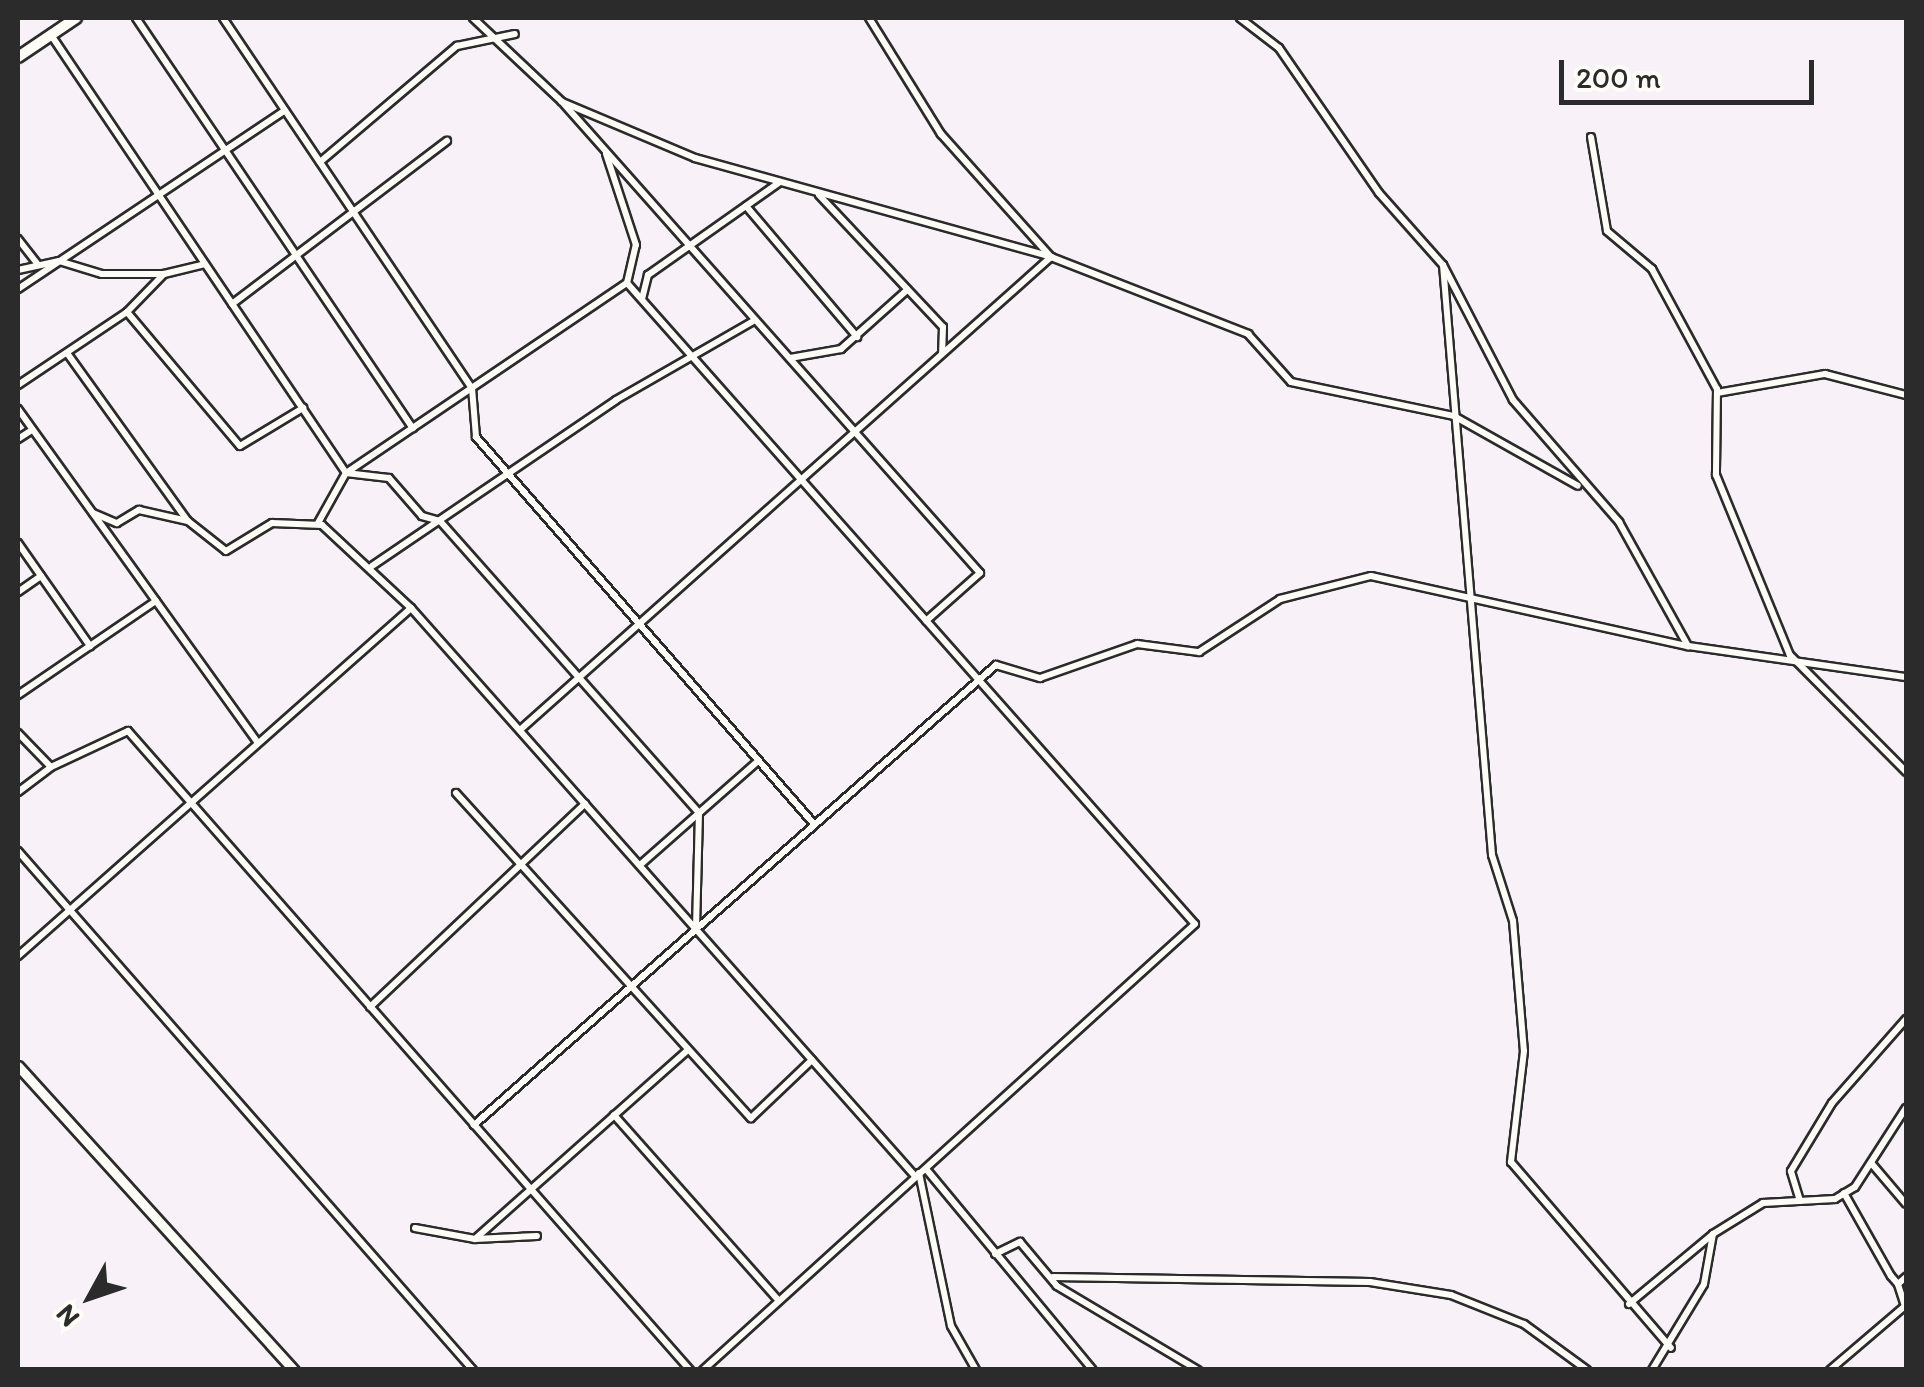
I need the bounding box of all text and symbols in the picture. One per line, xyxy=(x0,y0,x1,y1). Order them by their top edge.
scale bar xyxy=(1564,40,1819,102)
text: 200 m xyxy=(1576,59,1661,96)
north arrow xyxy=(40,1247,140,1347)
text: N xyxy=(48,1298,86,1334)

